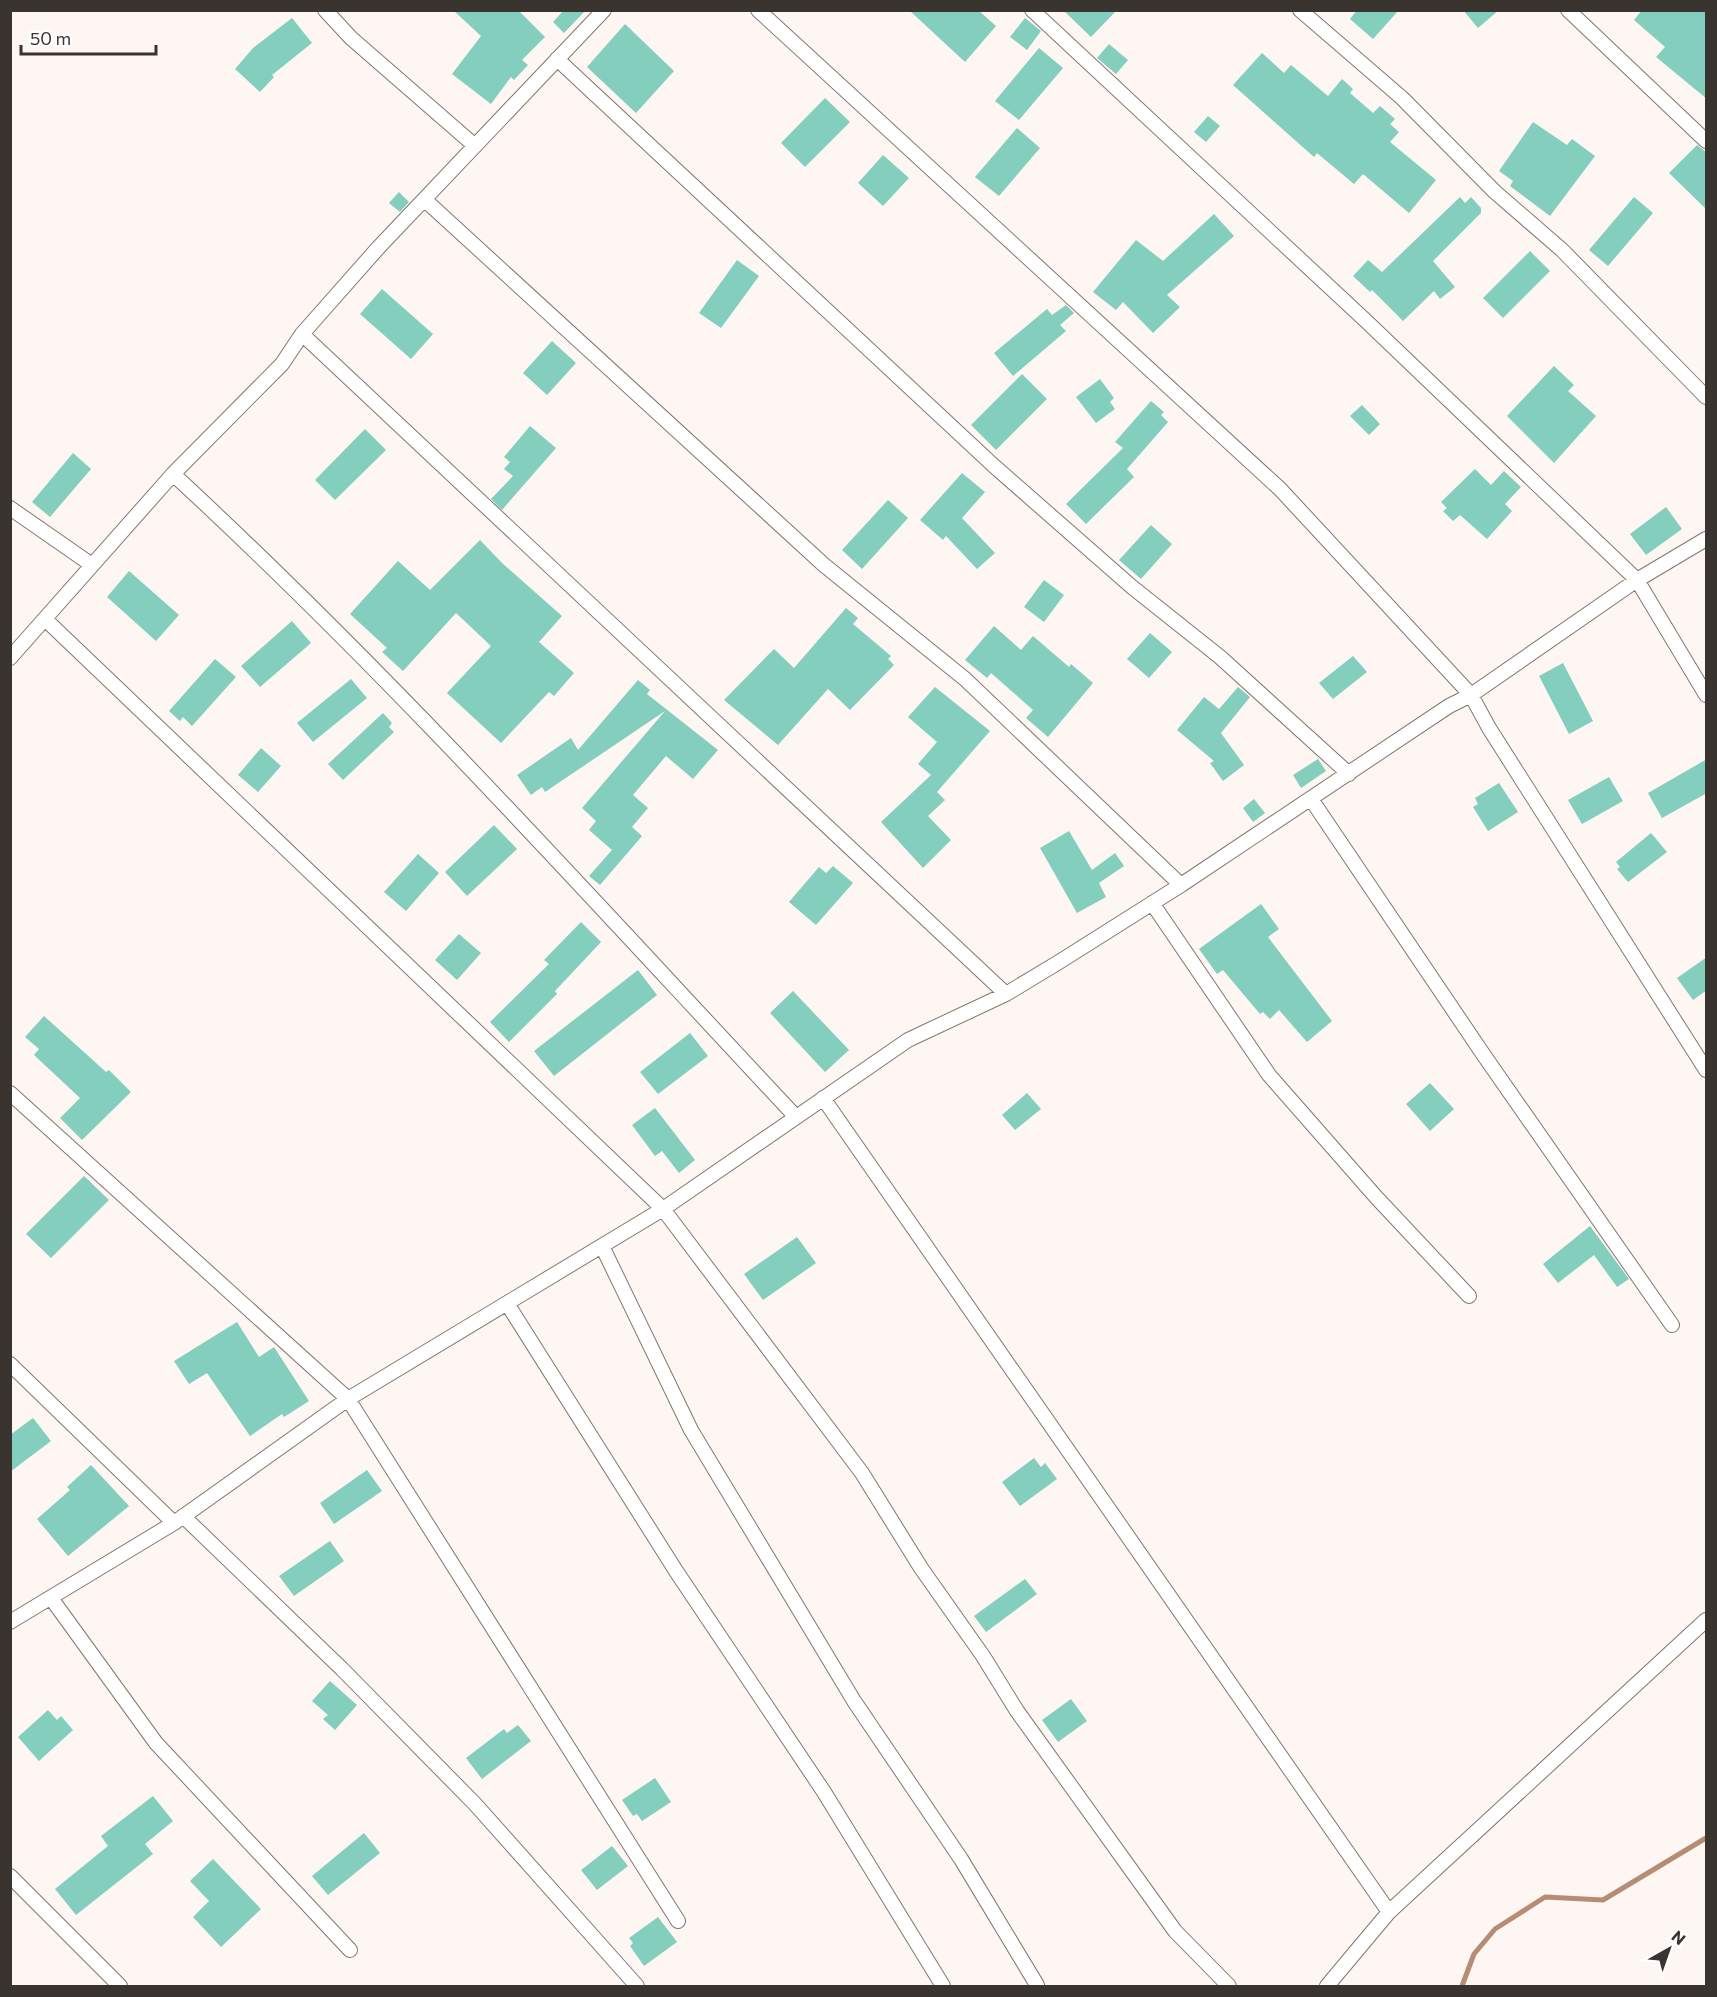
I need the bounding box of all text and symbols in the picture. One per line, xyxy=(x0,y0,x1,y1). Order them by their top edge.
scale bar xyxy=(21,18,156,56)
text: 50 m xyxy=(30,27,71,49)
north arrow xyxy=(1639,1919,1699,1979)
text: N xyxy=(1668,1926,1690,1948)

